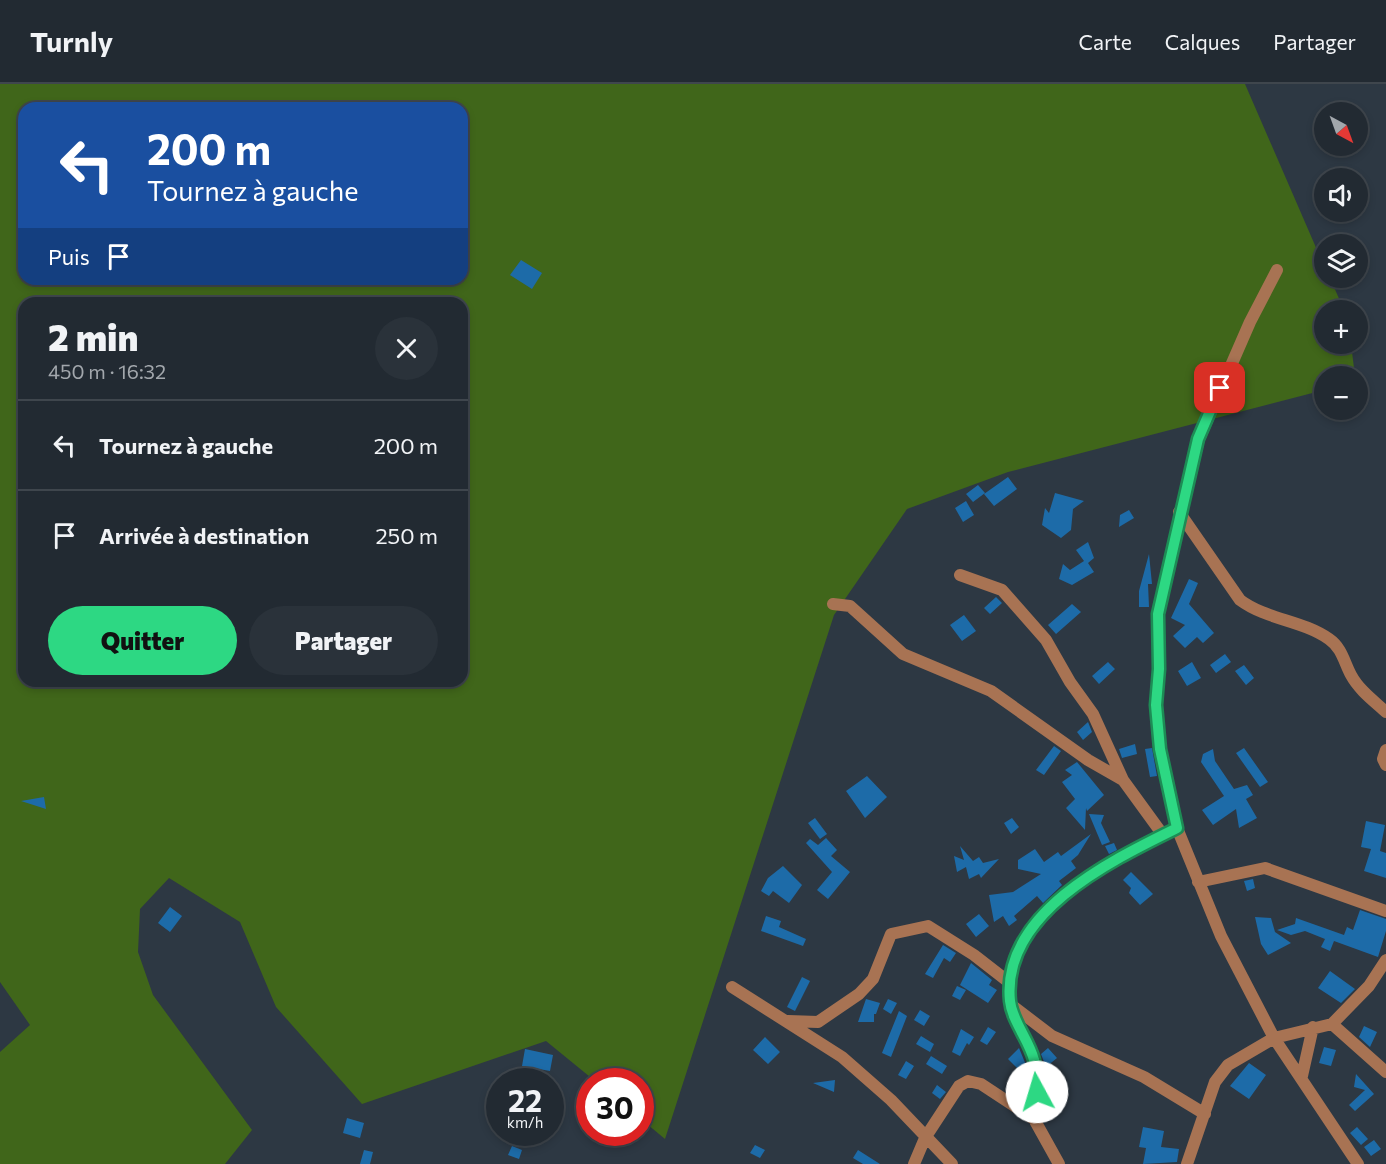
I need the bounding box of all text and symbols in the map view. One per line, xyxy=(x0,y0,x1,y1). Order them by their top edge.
text: Turnly xyxy=(30,24,113,58)
text: Carte xyxy=(1079,29,1132,54)
text: Calques xyxy=(1165,29,1240,54)
text: Partager xyxy=(1273,29,1356,54)
north arrow xyxy=(1314,102,1368,156)
map controls xyxy=(1314,102,1368,420)
text: 200 m xyxy=(147,122,271,174)
icon: left xyxy=(48,126,126,204)
button: sound xyxy=(1314,168,1368,222)
text: Tournez à gauche xyxy=(147,174,358,207)
button: layers xyxy=(1314,234,1368,288)
icon: arrive xyxy=(102,240,135,273)
text: Puis xyxy=(48,243,90,270)
button: + xyxy=(1314,300,1368,354)
text: 2 min xyxy=(48,314,138,358)
button: close xyxy=(375,317,438,380)
text: 450 m · 16:32 xyxy=(48,359,166,383)
pin xyxy=(1194,362,1245,413)
button: − xyxy=(1314,366,1368,420)
icon: arrive xyxy=(1203,371,1236,404)
icon: left xyxy=(48,429,81,462)
text: Tournez à gauche xyxy=(99,432,273,459)
text: 200 m xyxy=(374,432,438,459)
icon: arrive xyxy=(48,519,81,552)
text: Arrivée à destination xyxy=(99,522,309,549)
text: 250 m xyxy=(375,522,438,549)
button: Quitter xyxy=(48,606,237,675)
button: Partager xyxy=(249,606,438,675)
position arrow xyxy=(1005,1060,1069,1124)
speed limit sign: 30 xyxy=(576,1068,654,1146)
text: 22 xyxy=(508,1081,542,1118)
text: km/h xyxy=(507,1113,543,1131)

